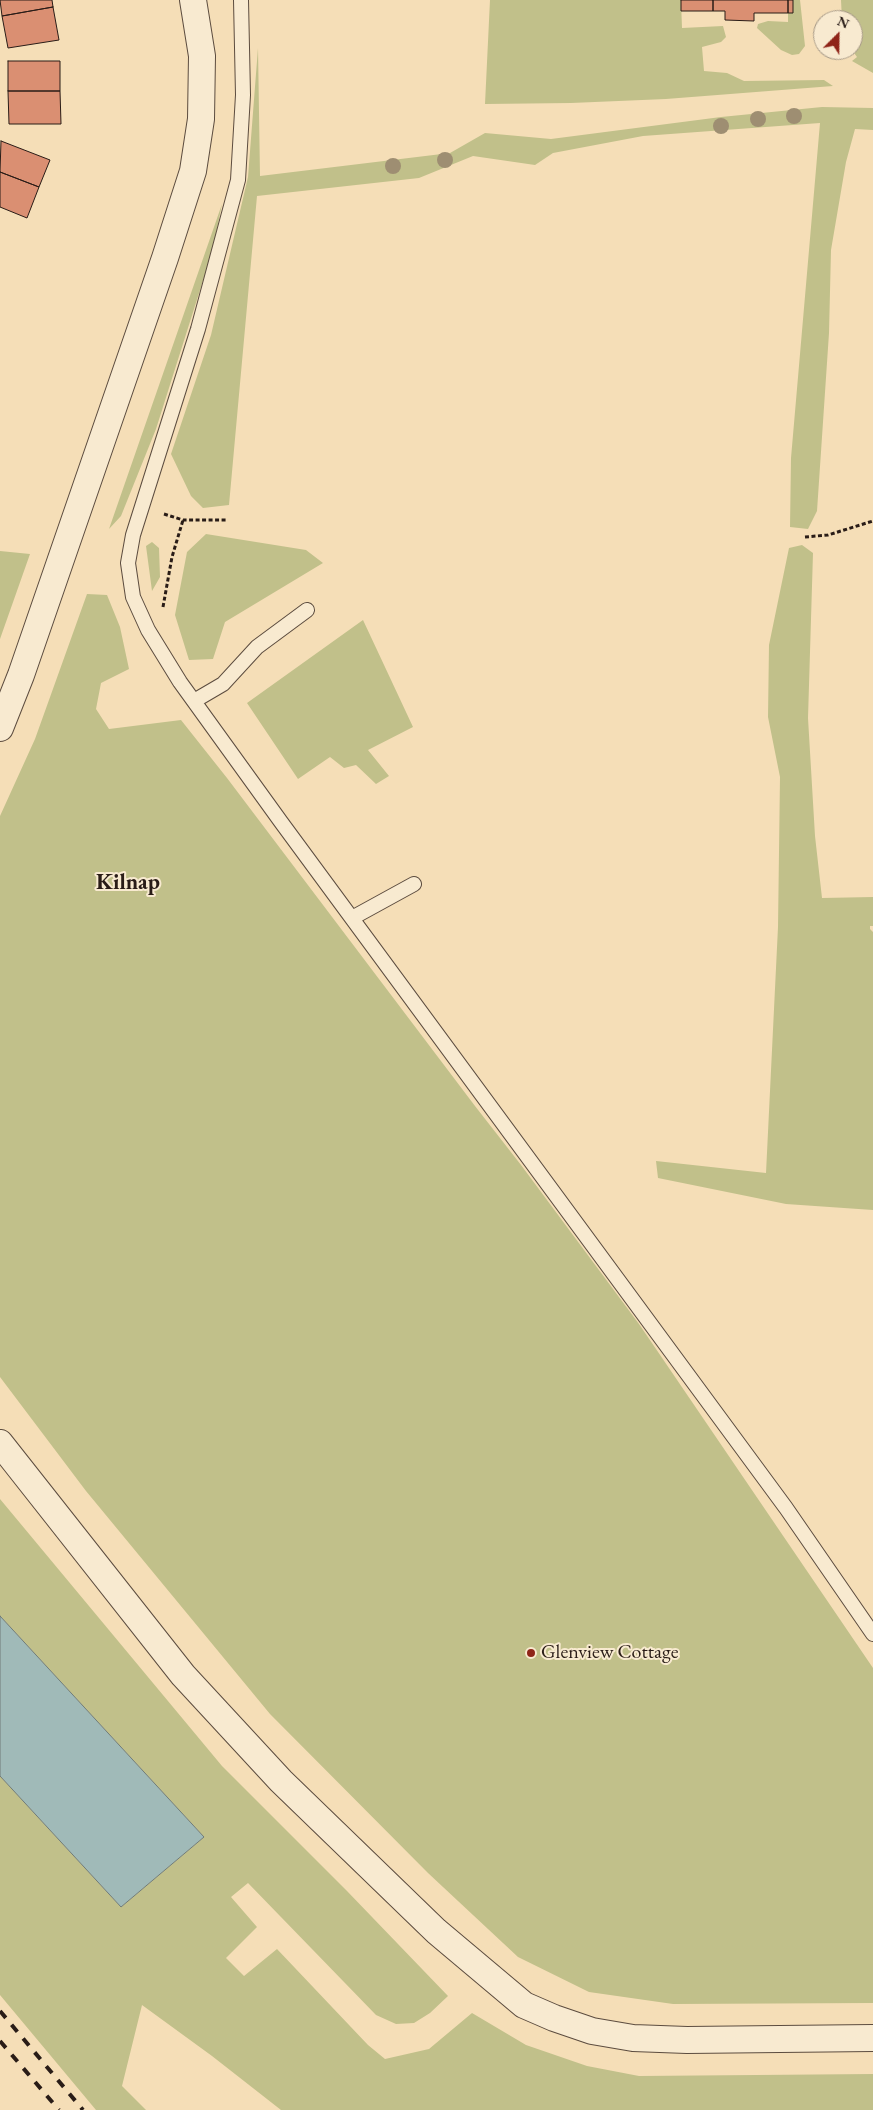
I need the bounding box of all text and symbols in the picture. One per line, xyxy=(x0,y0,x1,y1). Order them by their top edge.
north arrow xyxy=(813,10,863,60)
text: N xyxy=(835,12,852,33)
district label: Kilnap xyxy=(96,870,160,896)
place label: Glenview Cottage xyxy=(541,1641,679,1665)
marker: Glenview Cottage xyxy=(525,1647,537,1659)

